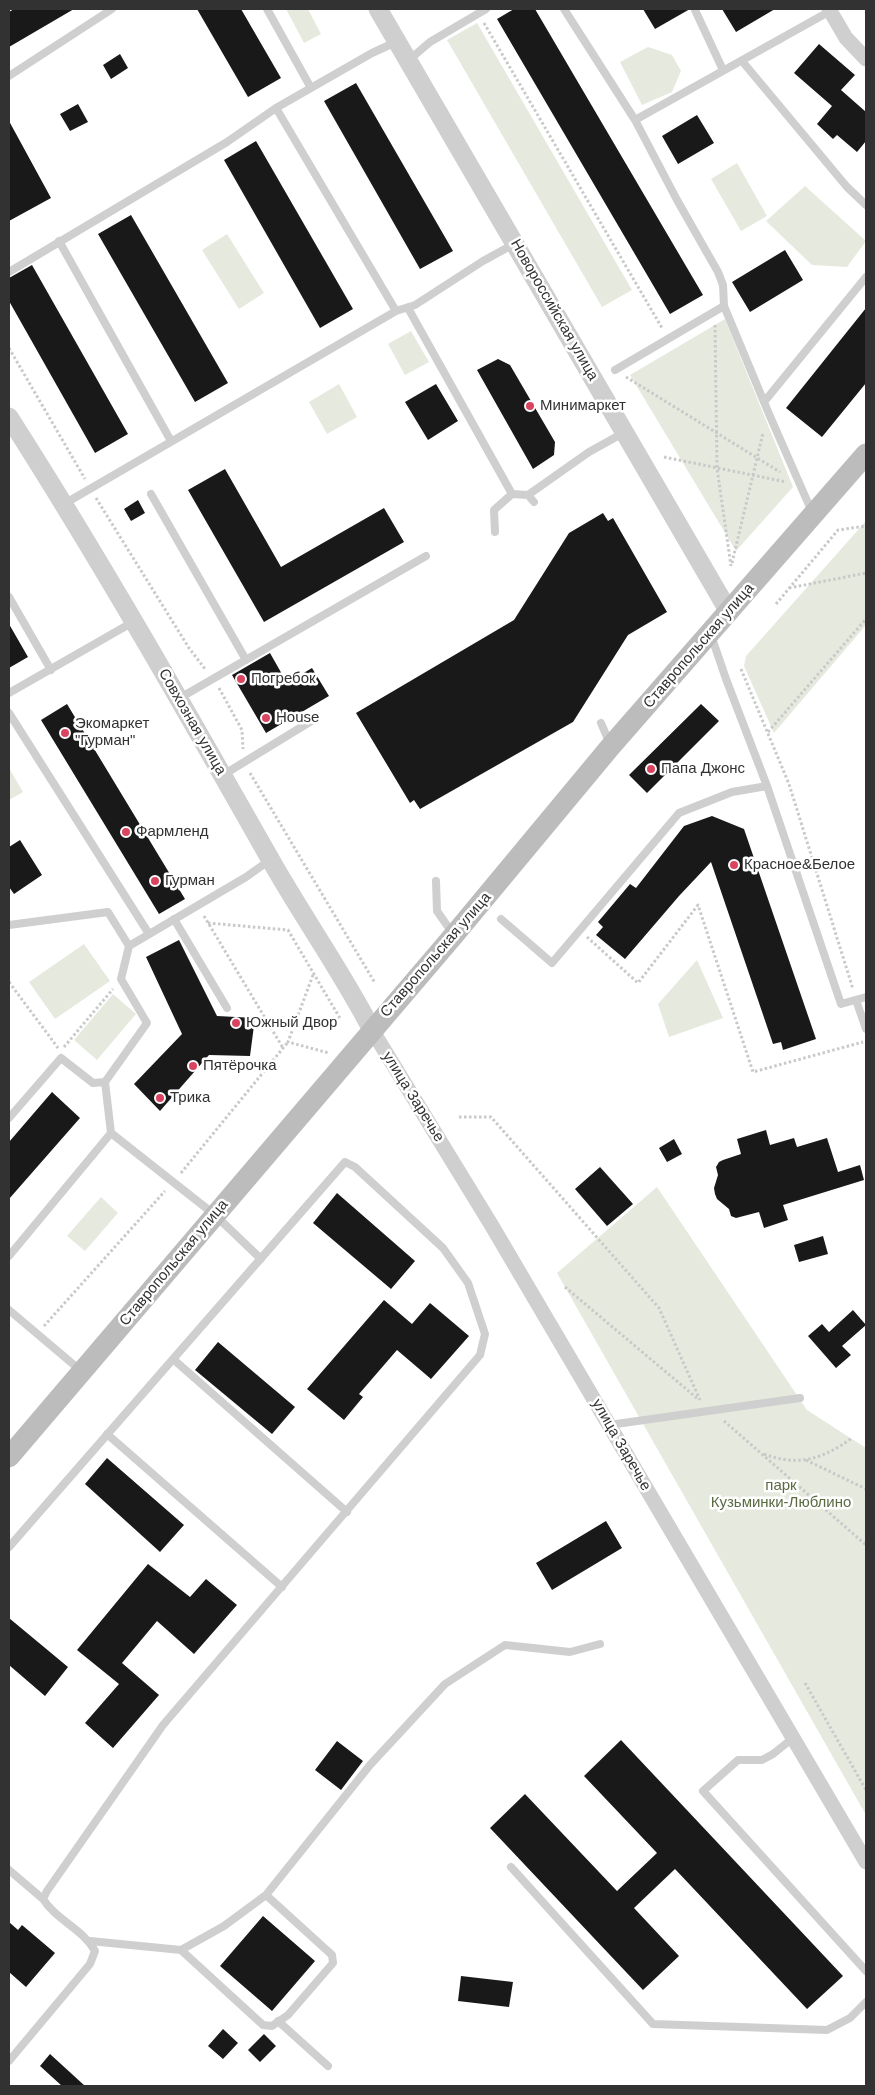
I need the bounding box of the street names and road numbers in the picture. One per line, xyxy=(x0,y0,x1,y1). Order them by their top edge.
street label: Новороссийская улица xyxy=(506,236,602,384)
street label: Ставропольская улица xyxy=(640,580,758,712)
street label: Совхозная улица xyxy=(154,666,230,778)
street label: Ставропольская улица xyxy=(377,889,495,1021)
street label: улица Заречье xyxy=(378,1049,448,1145)
street label: Ставропольская улица xyxy=(116,1196,232,1330)
street label: улица Заречье xyxy=(587,1396,655,1494)

